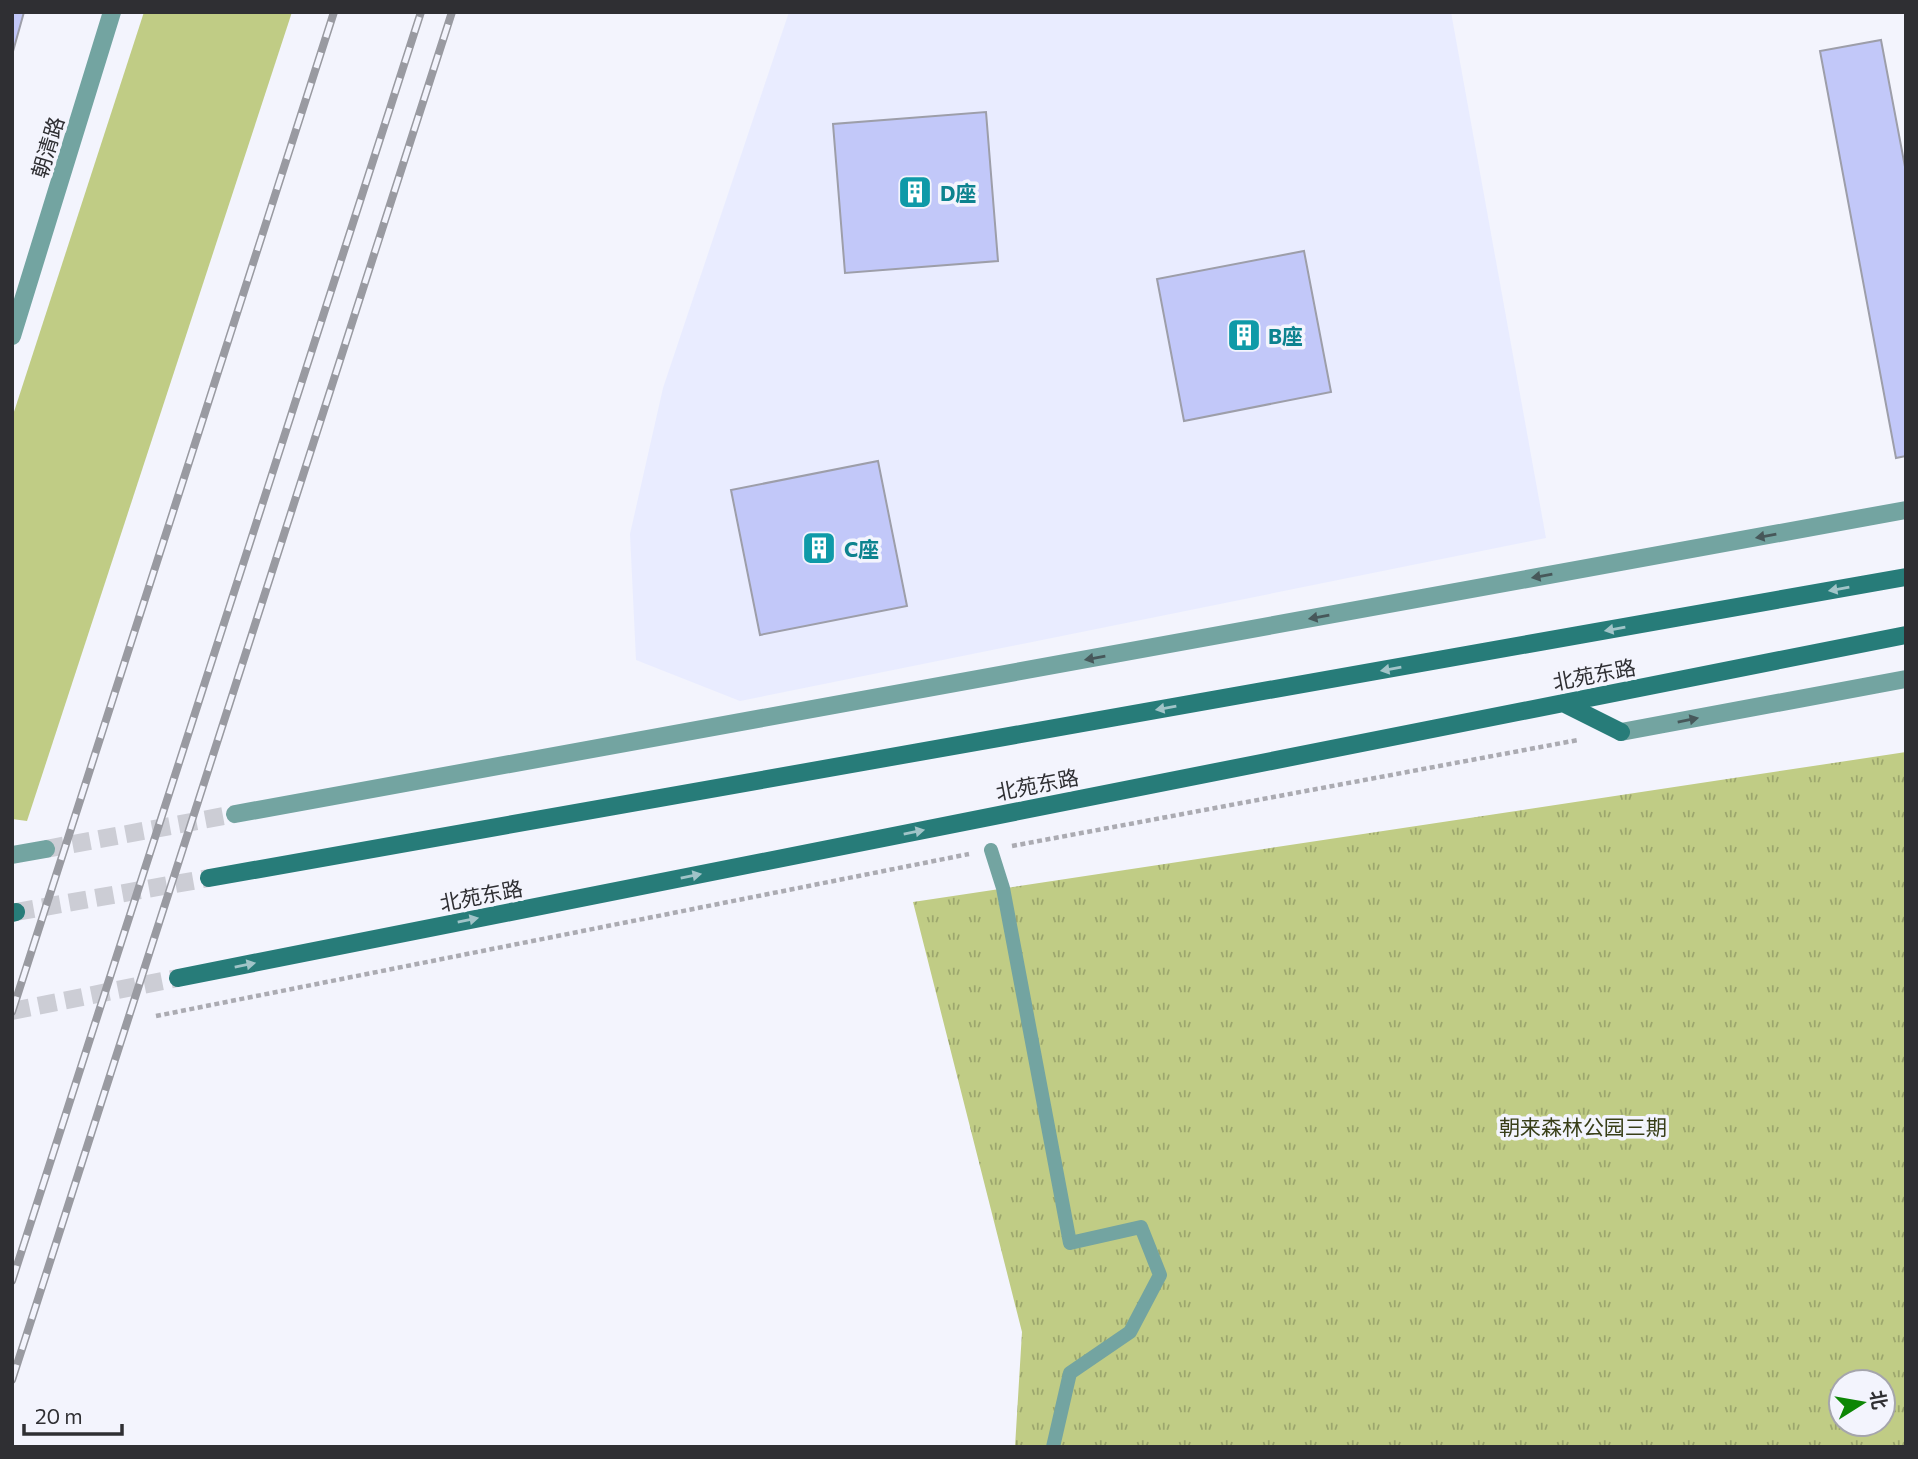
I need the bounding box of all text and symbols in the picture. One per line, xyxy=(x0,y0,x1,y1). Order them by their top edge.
street label: 朝清路 xyxy=(26,113,68,181)
building icon: D座 xyxy=(896,173,934,211)
place label: D座 xyxy=(940,180,976,205)
building icon: B座 xyxy=(1225,316,1263,354)
place label: B座 xyxy=(1268,323,1303,348)
building icon: C座 xyxy=(800,529,838,567)
one-way arrow xyxy=(1755,530,1777,541)
place label: C座 xyxy=(844,536,879,561)
one-way arrow xyxy=(1531,571,1553,582)
one-way arrow xyxy=(1827,584,1849,595)
one-way arrow xyxy=(1308,612,1330,623)
one-way arrow xyxy=(1603,624,1625,635)
one-way arrow xyxy=(1084,652,1106,663)
street label: 北苑东路 xyxy=(1550,654,1638,694)
one-way arrow xyxy=(1379,663,1401,674)
one-way arrow xyxy=(1155,703,1177,714)
one-way arrow xyxy=(1677,714,1699,725)
street label: 北苑东路 xyxy=(993,764,1081,804)
one-way arrow xyxy=(903,826,925,837)
one-way arrow xyxy=(680,871,702,882)
street label: 北苑东路 xyxy=(437,875,525,915)
one-way arrow xyxy=(457,915,479,926)
one-way arrow xyxy=(234,959,256,970)
park label: 朝来森林公园三期 xyxy=(1499,1114,1667,1139)
north arrow xyxy=(1827,1368,1897,1438)
text: 北 xyxy=(1866,1388,1892,1411)
scale bar xyxy=(24,1392,122,1436)
text: 20 m xyxy=(35,1403,83,1428)

